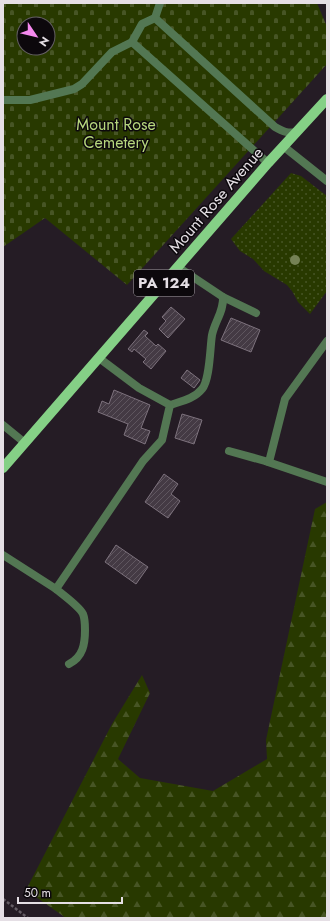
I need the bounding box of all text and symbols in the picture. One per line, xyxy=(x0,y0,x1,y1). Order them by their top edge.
north arrow xyxy=(16,16,56,56)
text: N xyxy=(35,34,53,50)
park label: Mount Rose Cemetery xyxy=(76,113,156,154)
street label: Mount Rose Avenue xyxy=(163,142,269,258)
road number: PA 124 xyxy=(134,270,194,296)
scale bar xyxy=(18,879,122,905)
text: 50 m xyxy=(24,884,51,902)

